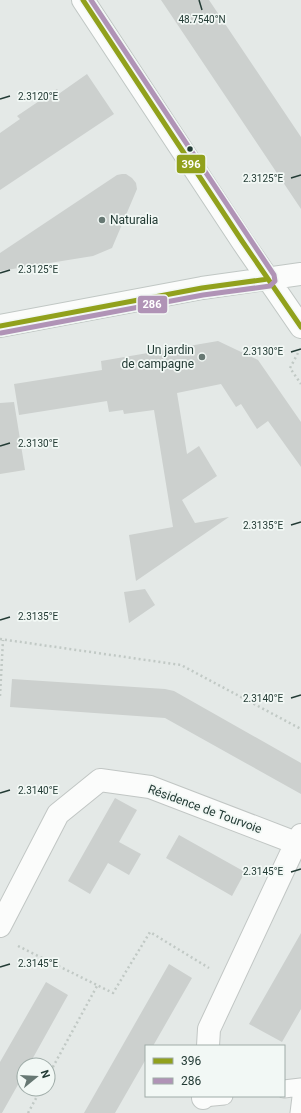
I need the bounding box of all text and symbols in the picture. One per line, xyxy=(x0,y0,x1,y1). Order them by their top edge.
text: 48.7540°N xyxy=(178,14,226,25)
text: 2.3120°E xyxy=(18,91,58,102)
unlabelled marker xyxy=(185,144,195,154)
line badge: 396 xyxy=(176,154,206,174)
text: 396 xyxy=(182,158,200,171)
text: 2.3125°E xyxy=(243,173,283,184)
place label: Naturalia xyxy=(110,213,158,227)
marker: Naturalia xyxy=(97,215,107,225)
text: 2.3125°E xyxy=(18,264,58,275)
line badge: 286 xyxy=(137,295,168,314)
text: 286 xyxy=(143,298,161,311)
place label: Un jardin de campagne xyxy=(122,343,194,371)
text: 2.3130°E xyxy=(243,346,283,357)
marker: Un jardin de campagne xyxy=(197,352,207,362)
text: 2.3130°E xyxy=(18,438,58,449)
text: 2.3135°E xyxy=(243,520,283,531)
text: 2.3135°E xyxy=(18,611,58,622)
text: 2.3140°E xyxy=(243,693,283,704)
street label: Résidence de Tourvoie xyxy=(146,782,264,836)
text: 2.3140°E xyxy=(18,785,58,796)
text: 2.3145°E xyxy=(243,866,283,877)
text: 2.3145°E xyxy=(18,958,58,969)
legend xyxy=(145,1045,285,1097)
text: 396 xyxy=(181,1054,201,1068)
north arrow xyxy=(16,1057,56,1097)
text: N xyxy=(38,1068,52,1080)
text: 286 xyxy=(181,1074,201,1088)

